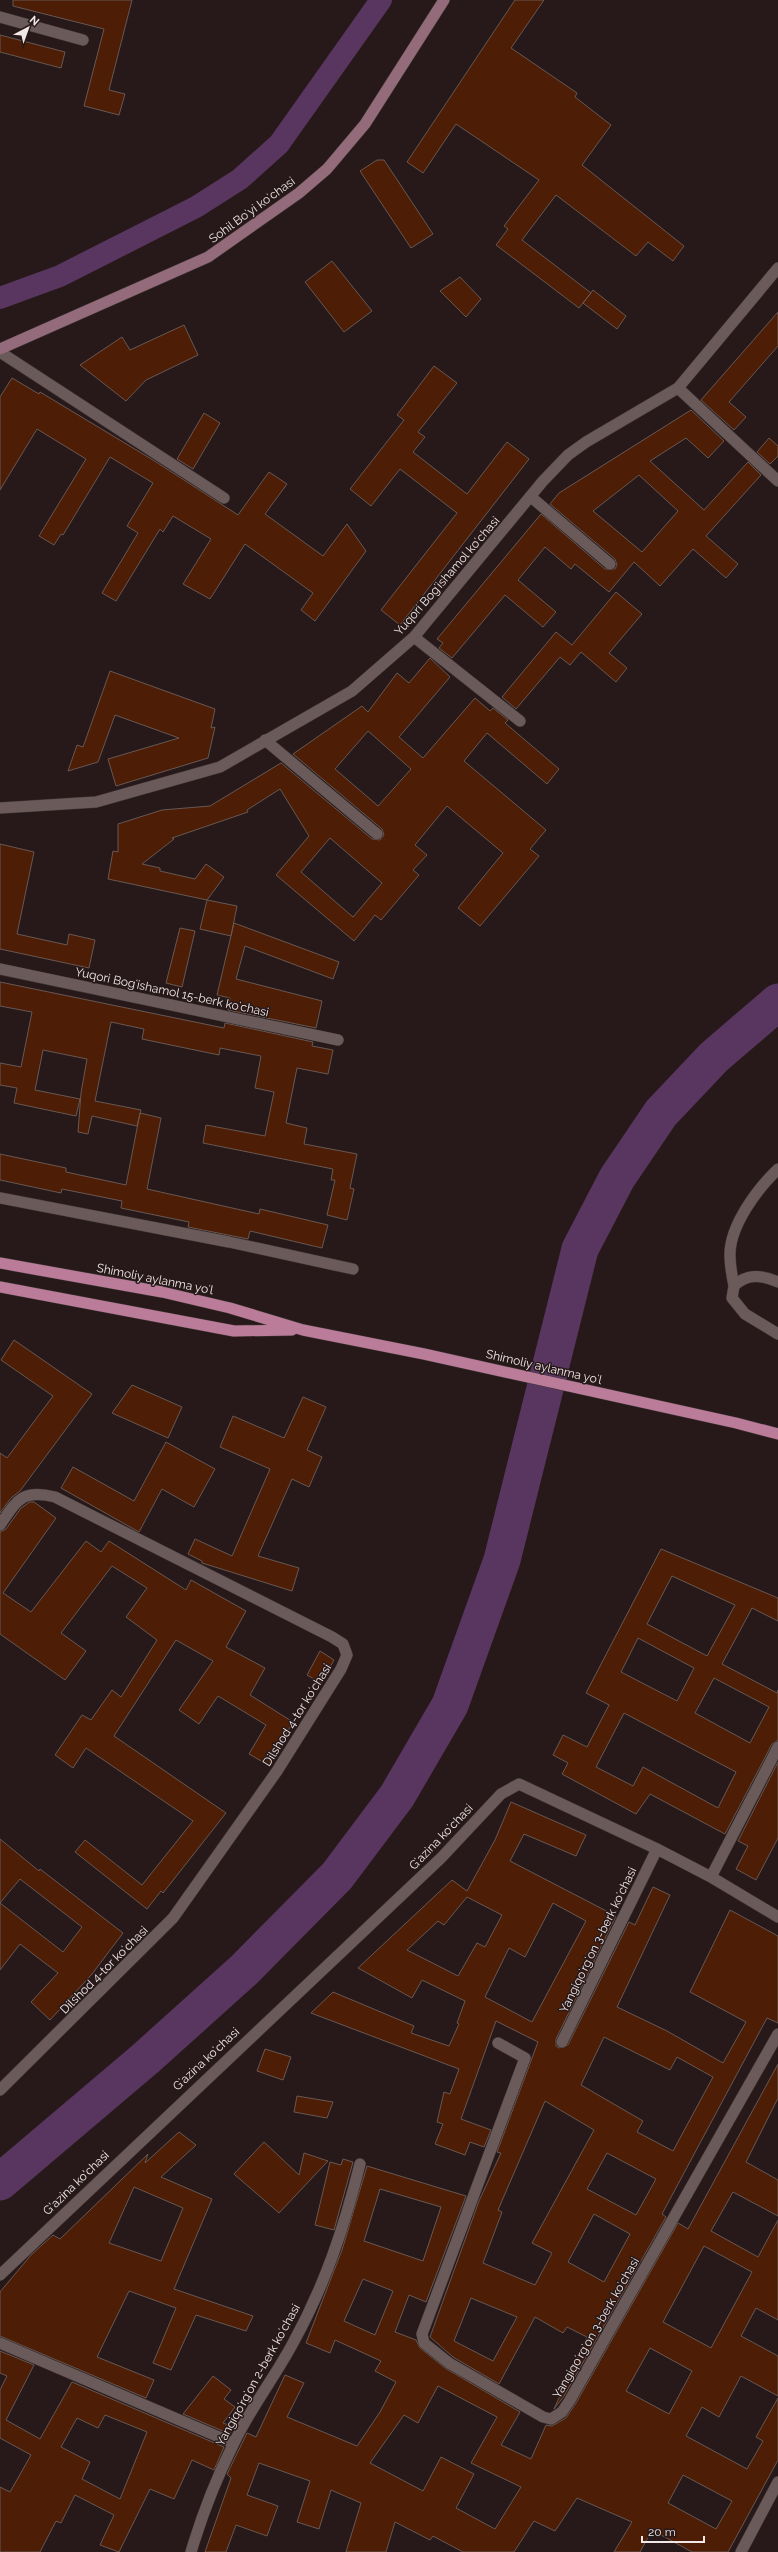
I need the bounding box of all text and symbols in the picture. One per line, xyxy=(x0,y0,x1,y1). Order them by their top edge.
north arrow xyxy=(8,8,48,48)
text: N xyxy=(27,13,42,28)
street label: Sohil Boʻyi koʻchasi xyxy=(206,174,298,246)
street label: Yuqori Bogʻishamol koʻchasi xyxy=(392,514,502,638)
street label: Yuqori Bogʻishamol 15-berk koʻchasi xyxy=(74,965,270,1019)
street label: Shimoliy aylanma yoʻl xyxy=(95,1261,215,1297)
street label: Shimoliy aylanma yoʻl xyxy=(485,1347,604,1387)
street label: Dilshod 4-tor koʻchasi xyxy=(260,1661,334,1769)
street label: Gʻazina koʻchasi xyxy=(406,1801,476,1873)
street label: Yangiqoʻrgʻon 3-berk koʻchasi xyxy=(557,1865,639,2015)
street label: Dilshod 4-tor koʻchasi xyxy=(57,1923,151,2017)
street label: Gʻazina koʻchasi xyxy=(170,2025,242,2093)
street label: G'azina ko'chasi xyxy=(40,2148,112,2218)
street label: Yangiqoʻrgʻon 3-berk koʻchasi xyxy=(550,2255,642,2401)
street label: Yangiqoʻrgʻon 2-berk koʻchasi xyxy=(213,2302,303,2448)
scale bar xyxy=(642,2518,704,2544)
text: 20 m xyxy=(648,2525,676,2539)

